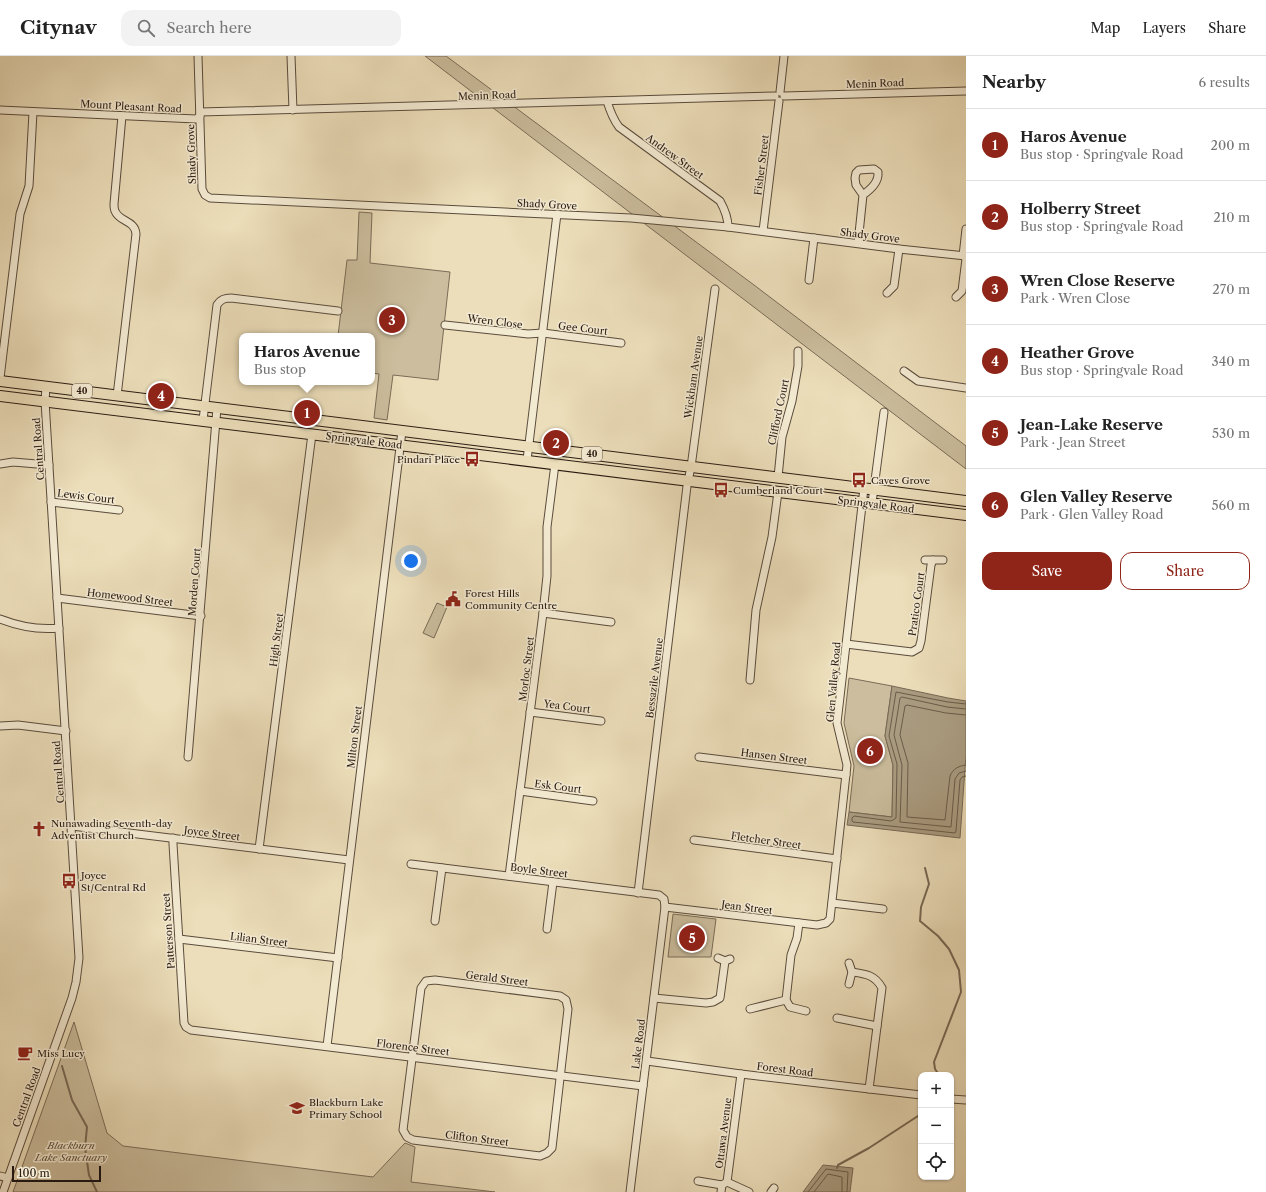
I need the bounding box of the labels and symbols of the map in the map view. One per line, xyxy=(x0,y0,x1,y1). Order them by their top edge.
street label: Menin Road xyxy=(846,76,904,91)
street label: Menin Road xyxy=(458,88,516,103)
street label: Mount Pleasant Road xyxy=(80,97,182,116)
street label: Shady Grove xyxy=(184,123,199,184)
street label: Andrew Street xyxy=(642,130,707,182)
street label: Fisher Street xyxy=(751,134,772,196)
street label: Shady Grove xyxy=(517,196,578,213)
street label: Shady Grove xyxy=(839,225,901,246)
pin: 3 xyxy=(379,305,405,335)
street label: Wren Close xyxy=(466,312,524,331)
street label: Gee Court xyxy=(557,319,609,338)
street label: Wickham Avenue xyxy=(681,334,706,420)
street label: Clifford Court xyxy=(765,377,792,446)
pin: 4 xyxy=(148,381,174,411)
road number: 40 xyxy=(72,384,92,398)
pin: 1 xyxy=(294,398,320,428)
street label: Central Road xyxy=(30,417,47,481)
pin: 2 xyxy=(543,428,569,458)
street label: Springvale Road xyxy=(325,429,403,452)
road number: 40 xyxy=(582,447,602,461)
bus stop icon: Pindari Place xyxy=(463,450,481,468)
place label: Pindari Place xyxy=(397,453,460,466)
bus stop icon: Caves Grove xyxy=(850,471,868,489)
place label: Caves Grove xyxy=(871,474,931,487)
bus stop icon: Cumberland Court xyxy=(712,481,730,499)
place label: Cumberland Court xyxy=(733,484,823,497)
street label: Lewis Court xyxy=(56,487,116,507)
street label: Springvale Road xyxy=(837,493,915,516)
street label: Morden Court xyxy=(186,547,203,617)
your location xyxy=(401,551,421,571)
street label: Pratico Court xyxy=(906,571,927,637)
street label: Homewood Street xyxy=(86,586,174,609)
place label: Forest Hills Community Centre xyxy=(465,587,558,612)
public building icon: Forest Hills Community Centre xyxy=(444,590,462,608)
street label: High Street xyxy=(267,612,286,668)
street label: Morloc Street xyxy=(516,635,537,702)
street label: Bessazile Avenue xyxy=(643,637,666,719)
street label: Glen Valley Road xyxy=(824,641,843,723)
street label: Yea Court xyxy=(542,697,592,716)
street label: Milton Street xyxy=(344,705,365,769)
pin: 6 xyxy=(857,736,883,766)
street label: Central Road xyxy=(50,740,67,804)
street label: Hansen Street xyxy=(740,746,809,767)
street label: Esk Court xyxy=(534,777,583,796)
place label: Nunawading Seventh-day Adventist Church xyxy=(50,817,173,842)
church icon: Nunawading Seventh-day Adventist Church xyxy=(30,820,48,838)
street label: Joyce Street xyxy=(181,823,241,843)
street label: Fletcher Street xyxy=(730,829,802,852)
street label: Boyle Street xyxy=(509,861,569,881)
place label: Joyce St/Central Rd xyxy=(79,869,146,894)
bus stop icon: Joyce St/Central Rd xyxy=(60,872,78,890)
street label: Patterson Street xyxy=(159,892,178,970)
street label: Jean Street xyxy=(719,898,774,917)
pin: 5 xyxy=(679,923,705,953)
street label: Lilian Street xyxy=(229,930,289,950)
street label: Gerald Street xyxy=(465,968,530,989)
street label: Lake Road xyxy=(629,1018,648,1070)
street label: Florence Street xyxy=(376,1037,451,1058)
cafe icon: Miss Lucy xyxy=(16,1044,34,1062)
place label: Miss Lucy xyxy=(37,1047,85,1060)
street label: Forest Road xyxy=(756,1060,814,1079)
street label: Central Road xyxy=(10,1065,43,1129)
place label: Blackburn Lake Primary School xyxy=(309,1096,384,1121)
street label: Ottawa Avenue xyxy=(713,1096,734,1169)
school or university icon: Blackburn Lake Primary School xyxy=(288,1099,306,1117)
street label: Clifton Street xyxy=(444,1128,510,1149)
park label: Blackburn Lake Sanctuary xyxy=(34,1139,107,1164)
scale bar xyxy=(12,1164,101,1183)

